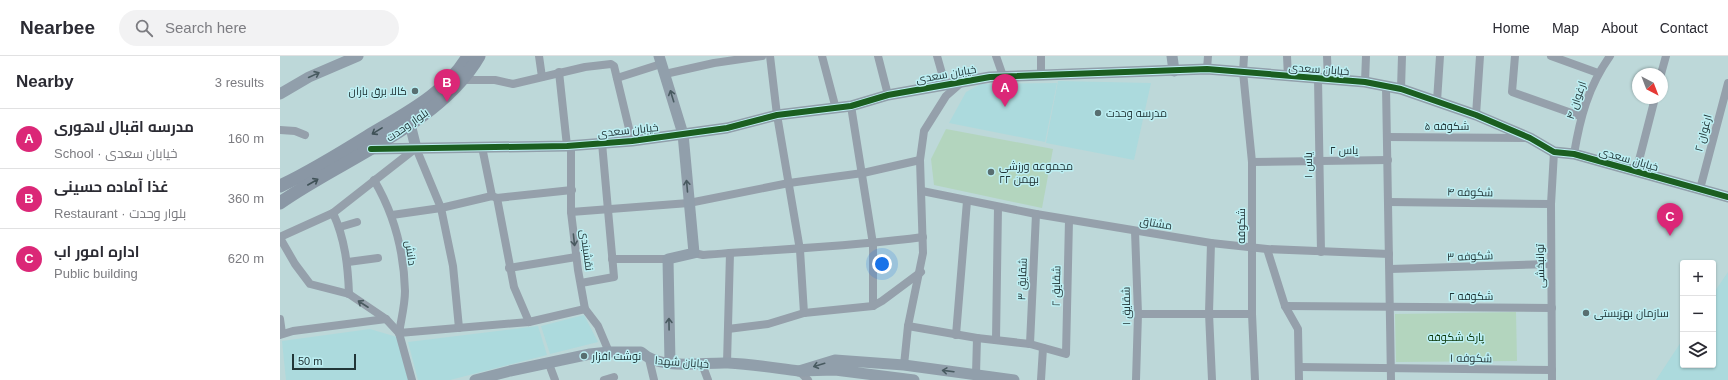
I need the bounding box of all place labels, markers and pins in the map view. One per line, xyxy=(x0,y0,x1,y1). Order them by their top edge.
pin: B xyxy=(434,69,460,102)
pin: A xyxy=(992,74,1018,107)
place label: کالا برق باران xyxy=(349,85,407,98)
marker: کالا برق باران xyxy=(410,86,420,96)
place label: مدرسه وحدت xyxy=(1106,107,1167,120)
marker: مدرسه وحدت xyxy=(1093,108,1103,118)
place label: مجموعه ورزشی ۲۲ بهمن xyxy=(999,160,1073,186)
marker: مجموعه ورزشی ۲۲ بهمن xyxy=(986,167,996,177)
pin: C xyxy=(1657,203,1683,236)
place label: سازمان بهزیستی xyxy=(1594,307,1669,320)
marker: سازمان بهزیستی xyxy=(1581,308,1591,318)
place label: نوشت افزار xyxy=(591,350,641,363)
marker: نوشت افزار xyxy=(579,351,589,361)

